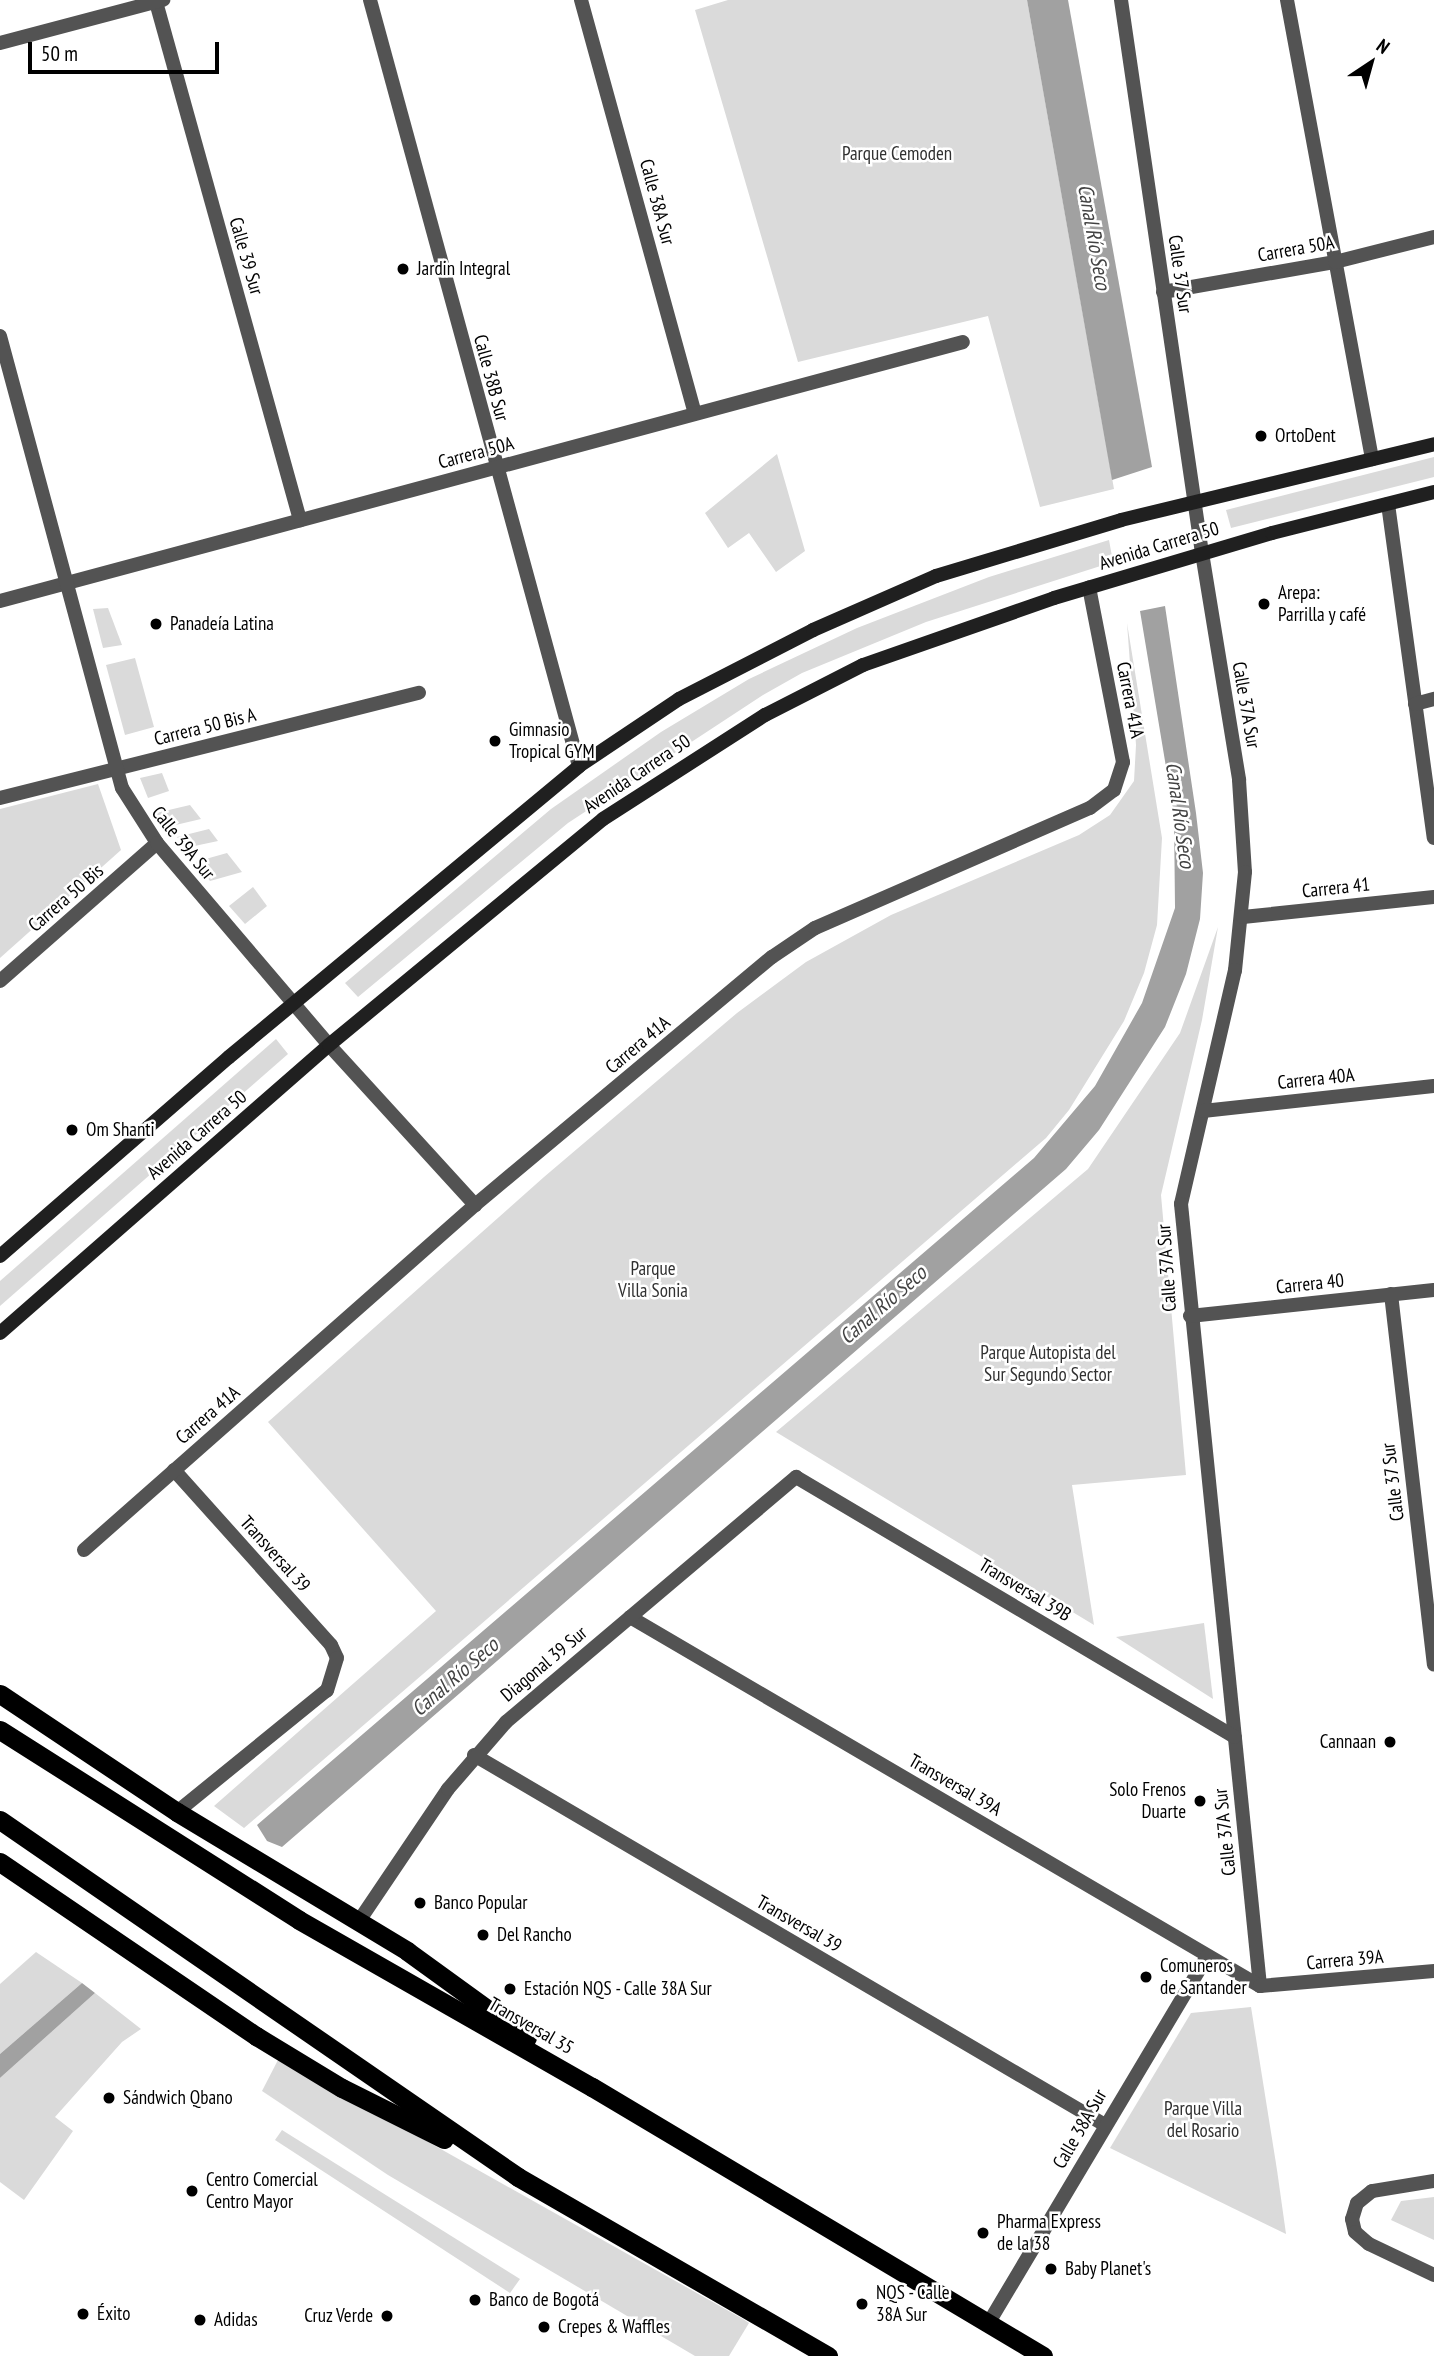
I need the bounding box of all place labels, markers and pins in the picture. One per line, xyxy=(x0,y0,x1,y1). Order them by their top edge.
place label: Jardin Integral xyxy=(417,258,510,280)
marker: Jardin Integral xyxy=(395,261,411,277)
place label: OrtoDent xyxy=(1275,425,1336,447)
marker: OrtoDent xyxy=(1253,428,1269,444)
place label: Arepa: Parrilla y café xyxy=(1278,582,1367,626)
marker: Arepa: Parrilla y café xyxy=(1256,596,1272,612)
place label: Panadeía Latina xyxy=(170,613,274,635)
marker: Panadeía Latina xyxy=(148,616,164,632)
place label: Gimnasio Tropical GYM xyxy=(509,719,595,763)
marker: Gimnasio Tropical GYM xyxy=(487,733,503,749)
place label: Om Shanti xyxy=(86,1119,155,1141)
marker: Om Shanti xyxy=(64,1122,80,1138)
place label: Cannaan xyxy=(1320,1731,1376,1753)
marker: Cannaan xyxy=(1382,1734,1398,1750)
place label: Solo Frenos Duarte xyxy=(1109,1779,1186,1823)
marker: Solo Frenos Duarte xyxy=(1192,1793,1208,1809)
place label: Banco Popular xyxy=(434,1892,528,1914)
marker: Banco Popular xyxy=(412,1895,428,1911)
place label: Del Rancho xyxy=(497,1924,572,1946)
marker: Del Rancho xyxy=(475,1927,491,1943)
place label: Comuneros de Santander xyxy=(1160,1955,1247,1999)
marker: Comuneros de Santander xyxy=(1138,1969,1154,1985)
place label: Estación NQS - Calle 38A Sur xyxy=(524,1978,714,2000)
marker: Estación NQS - Calle 38A Sur xyxy=(502,1981,518,1997)
place label: Sándwich Qbano xyxy=(123,2087,233,2109)
marker: Sándwich Qbano xyxy=(101,2090,117,2106)
place label: Centro Comercial Centro Mayor xyxy=(206,2169,318,2213)
marker: Centro Comercial Centro Mayor xyxy=(184,2183,200,2199)
place label: Pharma Express de la 38 xyxy=(997,2211,1101,2255)
marker: Pharma Express de la 38 xyxy=(975,2225,991,2241)
place label: Baby Planet's xyxy=(1065,2258,1152,2280)
marker: Baby Planet's xyxy=(1043,2261,1059,2277)
place label: NQS - Calle 38A Sur xyxy=(876,2282,951,2326)
place label: Banco de Bogotá xyxy=(489,2289,599,2311)
marker: Banco de Bogotá xyxy=(467,2292,483,2308)
marker: NQS - Calle 38A Sur xyxy=(854,2296,870,2312)
place label: Éxito xyxy=(97,2303,130,2325)
place label: Cruz Verde xyxy=(303,2305,373,2327)
marker: Éxito xyxy=(75,2306,91,2322)
marker: Cruz Verde xyxy=(379,2308,395,2324)
place label: Adidas xyxy=(214,2309,258,2331)
marker: Adidas xyxy=(192,2312,208,2328)
place label: Crepes & Waffles xyxy=(558,2316,670,2338)
marker: Crepes & Waffles xyxy=(536,2319,552,2335)

